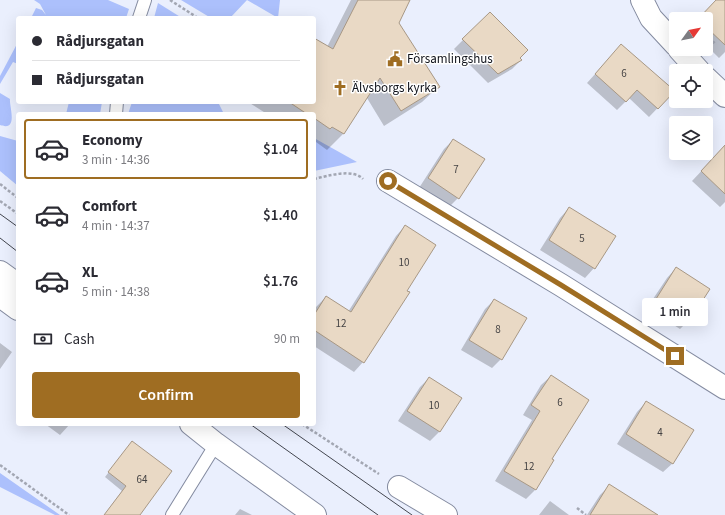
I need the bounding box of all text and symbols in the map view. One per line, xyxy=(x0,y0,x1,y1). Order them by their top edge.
north arrow xyxy=(669,12,713,56)
map controls xyxy=(669,12,713,160)
text: Rådjursgatan xyxy=(56,31,144,52)
public building icon: Församlingshus xyxy=(386,50,404,68)
place label: Församlingshus xyxy=(407,50,493,68)
button: locate xyxy=(669,64,713,108)
house number: 6 xyxy=(621,66,627,81)
text: Rådjursgatan xyxy=(56,69,144,90)
church icon: Älvsborgs kyrka xyxy=(331,79,349,97)
place label: Älvsborgs kyrka xyxy=(352,79,437,97)
button: layers xyxy=(669,116,713,160)
text: Economy xyxy=(82,130,143,151)
icon: car xyxy=(34,131,70,167)
text: $1.04 xyxy=(263,139,298,160)
text: 3 min · 14:36 xyxy=(82,151,150,169)
house number: 7 xyxy=(453,162,459,177)
route start xyxy=(379,172,397,190)
text: Comfort xyxy=(82,196,137,217)
icon: car xyxy=(34,197,70,233)
text: $1.40 xyxy=(263,205,298,226)
text: 4 min · 14:37 xyxy=(82,217,150,235)
house number: 5 xyxy=(579,231,585,246)
house number: 10 xyxy=(399,255,409,270)
text: XL xyxy=(82,262,98,283)
icon: car xyxy=(34,263,70,299)
text: $1.76 xyxy=(263,271,298,292)
text: 5 min · 14:38 xyxy=(82,283,150,301)
callout: 1 min xyxy=(642,298,708,326)
text: 1 min xyxy=(660,303,690,321)
house number: 12 xyxy=(336,316,346,331)
house number: 8 xyxy=(495,322,501,337)
icon: cash xyxy=(32,328,54,350)
text: Cash xyxy=(64,329,95,350)
text: 90 m xyxy=(274,330,300,348)
route end xyxy=(666,347,684,365)
button: Confirm xyxy=(32,372,300,418)
house number: 6 xyxy=(557,395,563,410)
house number: 10 xyxy=(429,398,439,413)
house number: 4 xyxy=(657,425,663,440)
house number: 12 xyxy=(524,459,534,474)
house number: 64 xyxy=(137,472,148,487)

